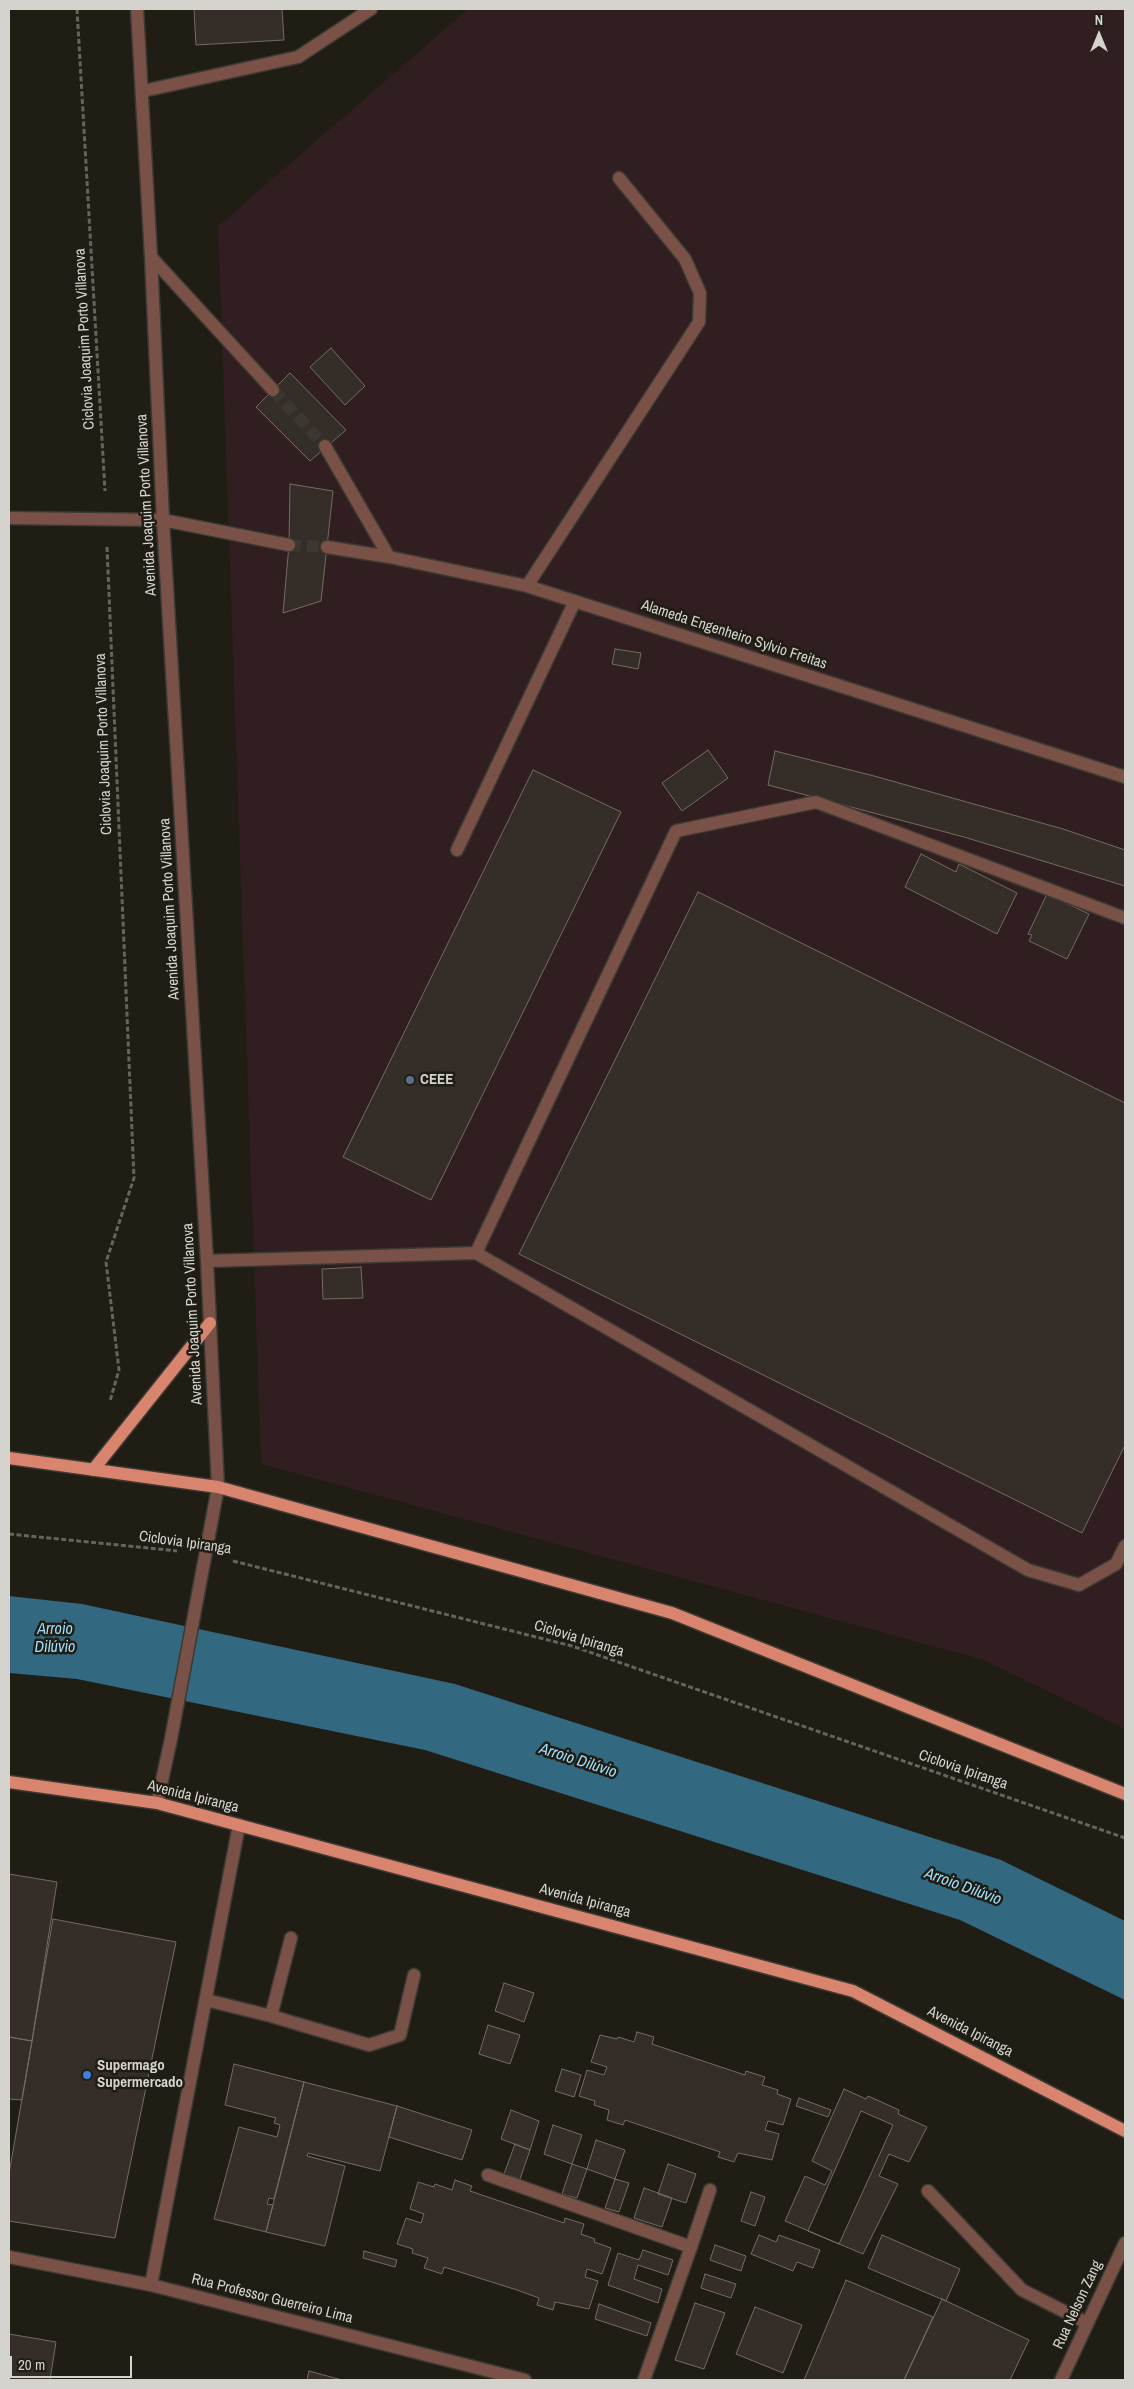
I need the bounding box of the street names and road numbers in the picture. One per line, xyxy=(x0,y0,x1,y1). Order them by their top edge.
street label: Ciclovia Joaquim Porto Villanova xyxy=(71,248,99,430)
street label: Avenida Joaquim Porto Villanova xyxy=(133,414,161,596)
street label: Alameda Engenheiro Sylvio Freitas xyxy=(639,596,829,674)
street label: Ciclovia Joaquim Porto Villanova xyxy=(92,653,116,835)
street label: Avenida Joaquim Porto Villanova xyxy=(156,818,184,1000)
street label: Avenida Joaquim Porto Villanova xyxy=(179,1223,207,1405)
street label: Ciclovia Ipiranga xyxy=(138,1528,232,1558)
street label: Ciclovia Ipiranga xyxy=(532,1617,626,1661)
street label: Ciclovia Ipiranga xyxy=(916,1746,1010,1794)
street label: Avenida Ipiranga xyxy=(145,1777,241,1817)
street label: Avenida Ipiranga xyxy=(538,1880,632,1922)
street label: Avenida Ipiranga xyxy=(924,2003,1016,2061)
street label: Rua Nelson Zang xyxy=(1050,2258,1106,2352)
street label: Rua Professor Guerreiro Lima xyxy=(190,2270,354,2328)

